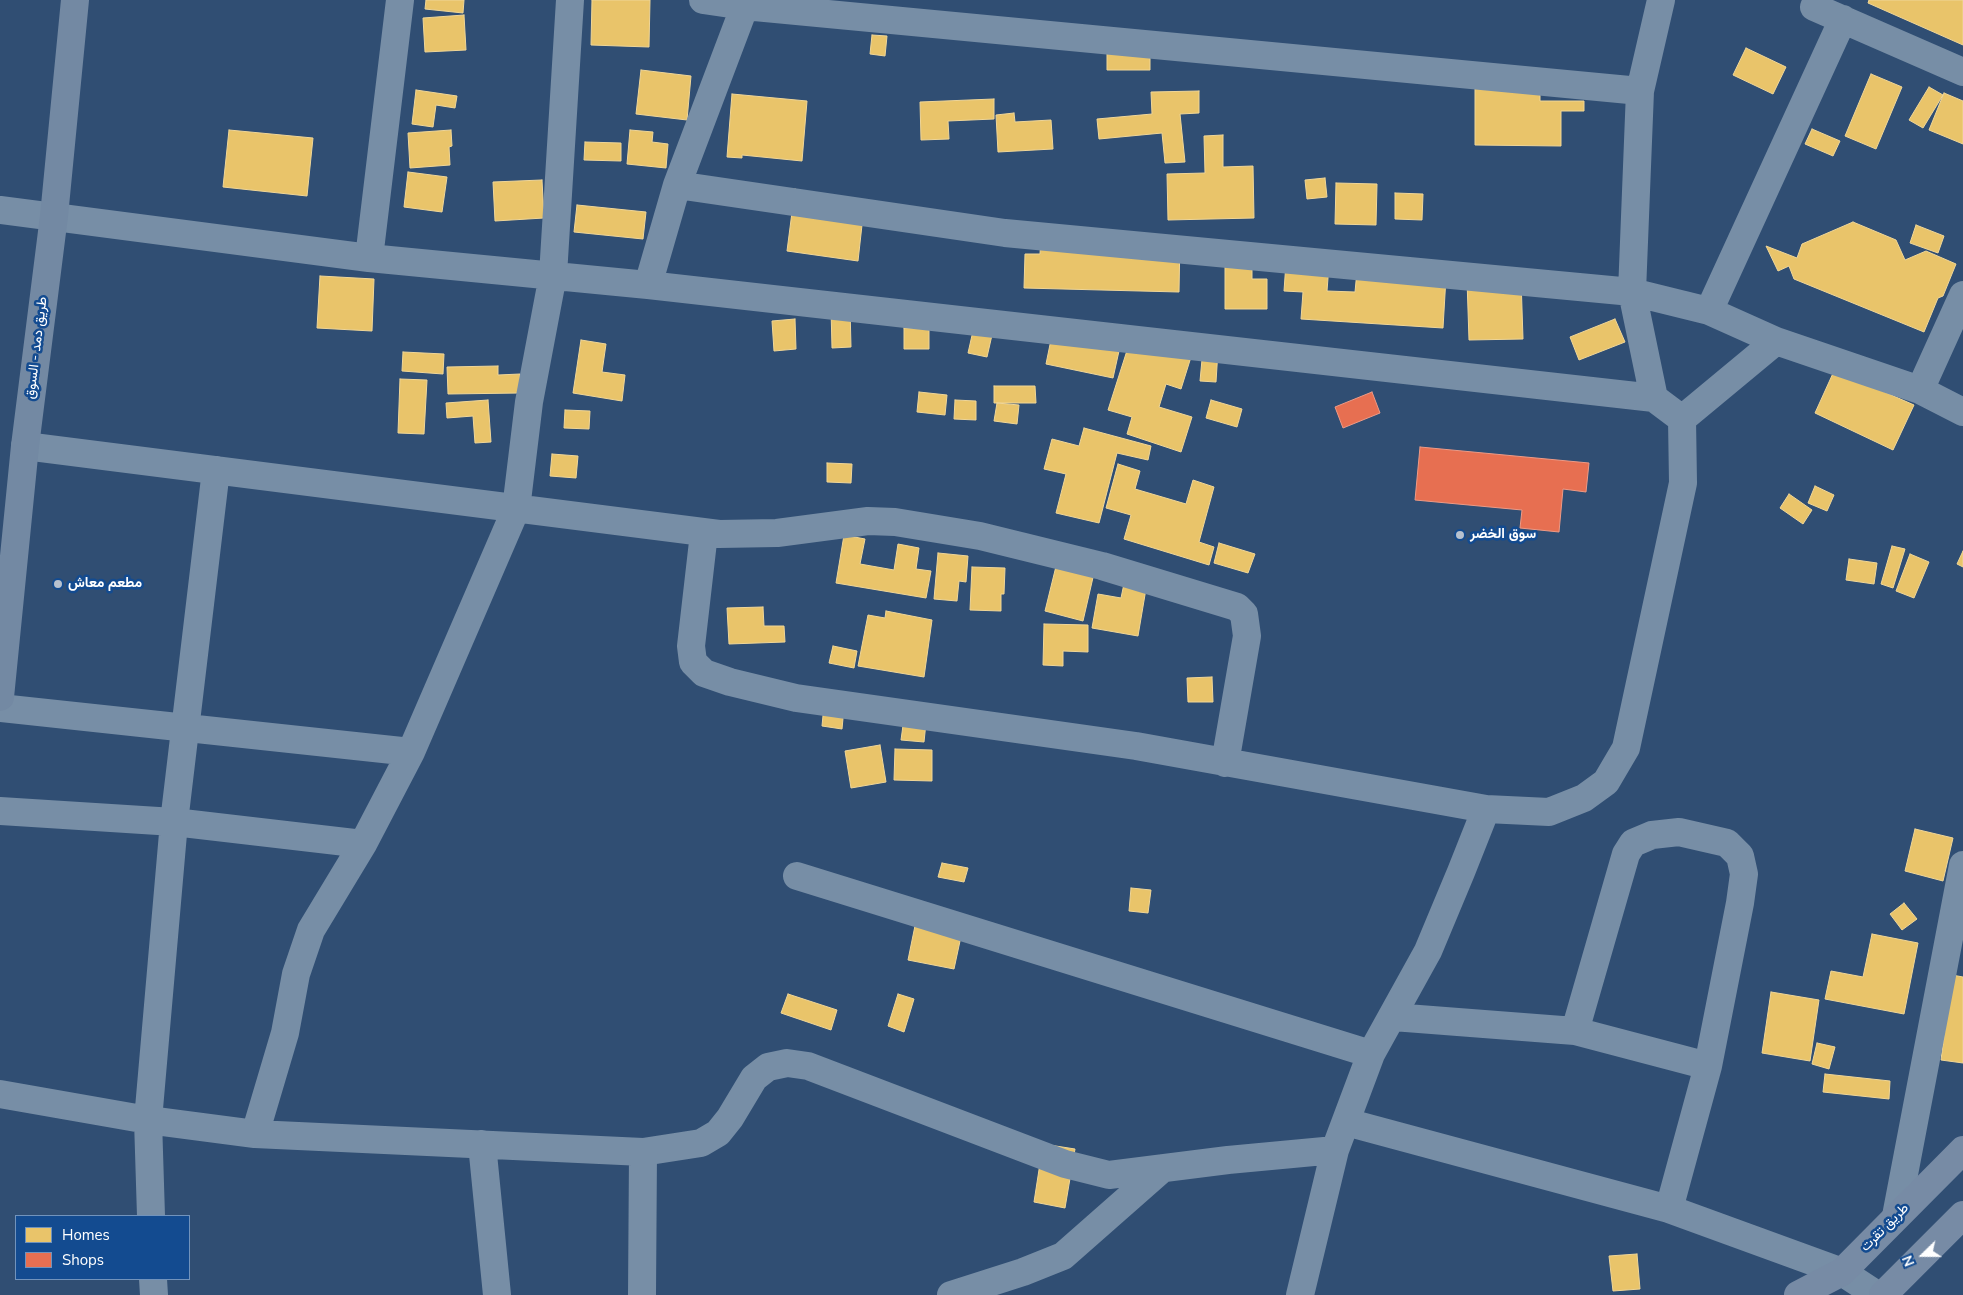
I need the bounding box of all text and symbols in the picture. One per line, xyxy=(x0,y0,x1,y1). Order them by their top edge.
street label: طريق دمد - السوق xyxy=(22,296,52,400)
place label: سوق الخضر xyxy=(1470,527,1536,543)
marker: سوق الخضر xyxy=(1454,529,1466,541)
place label: مطعم معاش xyxy=(68,576,142,592)
marker: مطعم معاش xyxy=(52,578,64,590)
street label: طريق تقرت xyxy=(1857,1200,1913,1256)
legend xyxy=(15,1215,190,1280)
text: Homes xyxy=(62,1225,110,1245)
north arrow xyxy=(1898,1230,1948,1280)
text: Shops xyxy=(62,1250,104,1270)
text: N xyxy=(1898,1252,1919,1269)

